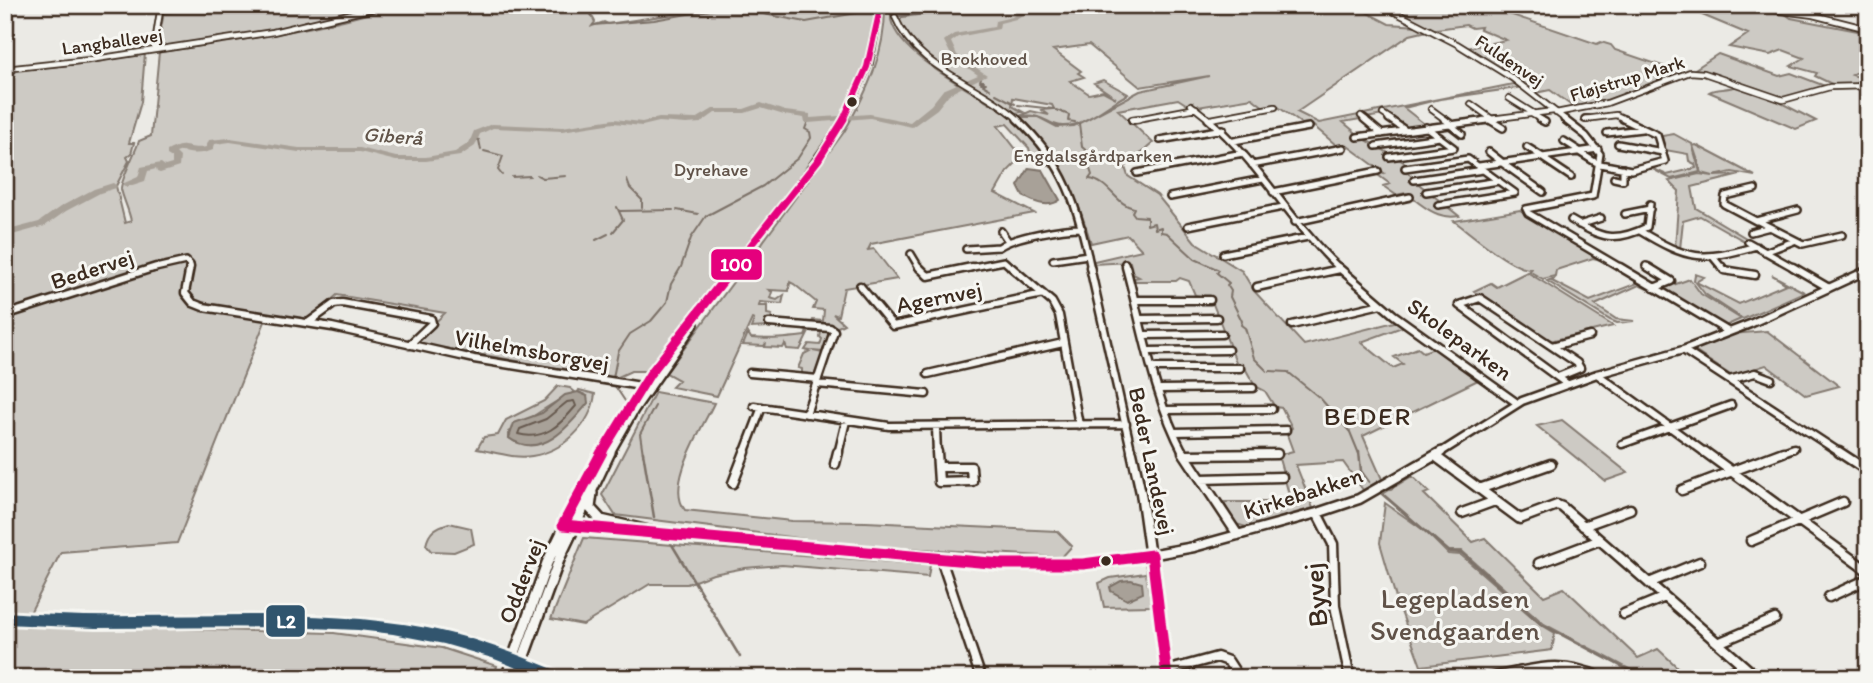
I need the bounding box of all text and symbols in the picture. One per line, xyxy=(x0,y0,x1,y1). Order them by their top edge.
street label: Langballevej xyxy=(60,23,164,60)
street label: Fuldenvej xyxy=(1471,29,1549,92)
park label: Brokhoved xyxy=(940,47,1028,70)
street label: Fløjstrup Mark xyxy=(1567,50,1688,107)
unlabelled marker xyxy=(845,95,859,109)
water label: Giberå xyxy=(362,121,424,150)
park label: Engdalsgårdparken xyxy=(1013,144,1173,167)
park label: Dyrehave xyxy=(673,158,749,181)
street label: Bedervej xyxy=(47,242,137,296)
line badge: 100 xyxy=(710,248,763,281)
text: 100 xyxy=(720,253,752,276)
street label: Agernvej xyxy=(894,275,984,319)
street label: Skoleparken xyxy=(1402,292,1518,386)
street label: Vilhelmsborgvej xyxy=(452,323,612,377)
street label: Beder Landevej xyxy=(1123,384,1181,538)
district label: BEDER xyxy=(1324,400,1412,432)
street label: Kirkebakken xyxy=(1240,461,1366,525)
street label: Oddervej xyxy=(492,535,550,627)
unlabelled marker xyxy=(1099,554,1113,568)
street label: Byvej xyxy=(1295,561,1335,629)
park label: Legepladsen Svendgaarden xyxy=(1370,581,1540,647)
line badge: L2 xyxy=(265,604,306,638)
text: L2 xyxy=(276,610,296,633)

